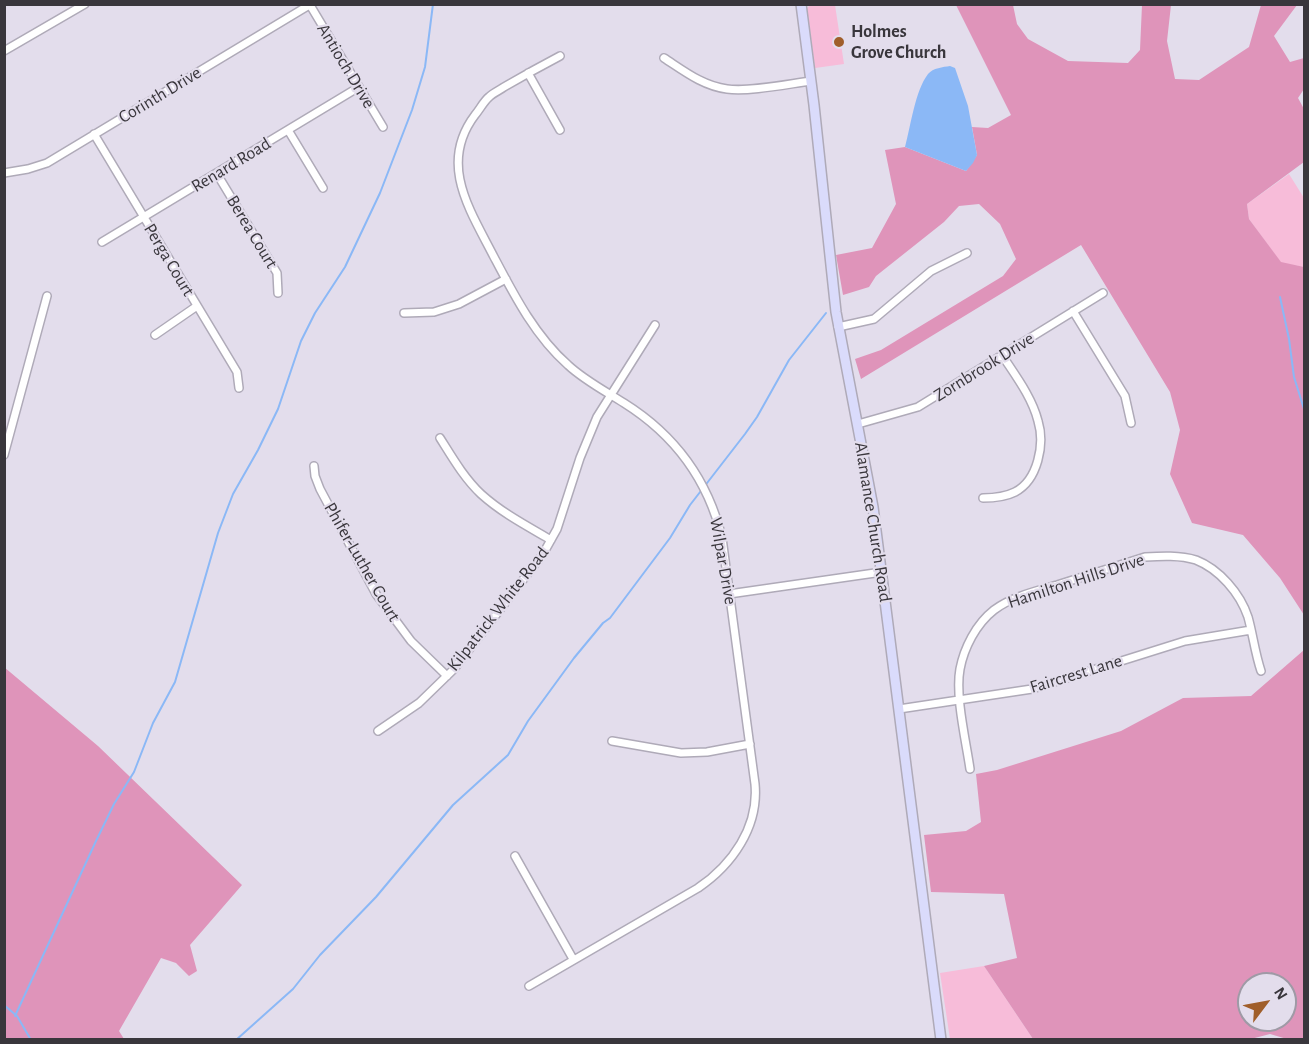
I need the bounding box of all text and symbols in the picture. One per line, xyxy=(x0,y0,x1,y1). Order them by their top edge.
street label: Antioch Drive xyxy=(312,20,380,112)
place label: Holmes Grove Church xyxy=(851,21,946,63)
marker: Holmes Grove Church xyxy=(832,35,846,49)
street label: Corinth Drive xyxy=(115,62,205,128)
street label: Renard Road xyxy=(187,133,275,197)
street label: Berea Court xyxy=(222,191,282,273)
street label: Perga Court xyxy=(139,220,199,300)
street label: Zornbrook Drive xyxy=(930,328,1038,406)
street label: Alamance Church Road xyxy=(850,441,896,603)
street label: Phifer-Luther Court xyxy=(319,499,405,625)
street label: Wilpar Drive xyxy=(705,516,741,606)
street label: Kilpatrick White Road xyxy=(443,542,553,676)
street label: Hamilton Hills Drive xyxy=(1005,549,1147,613)
street label: Faircrest Lane xyxy=(1027,650,1125,698)
north arrow xyxy=(1237,972,1297,1032)
text: N xyxy=(1271,985,1290,1002)

